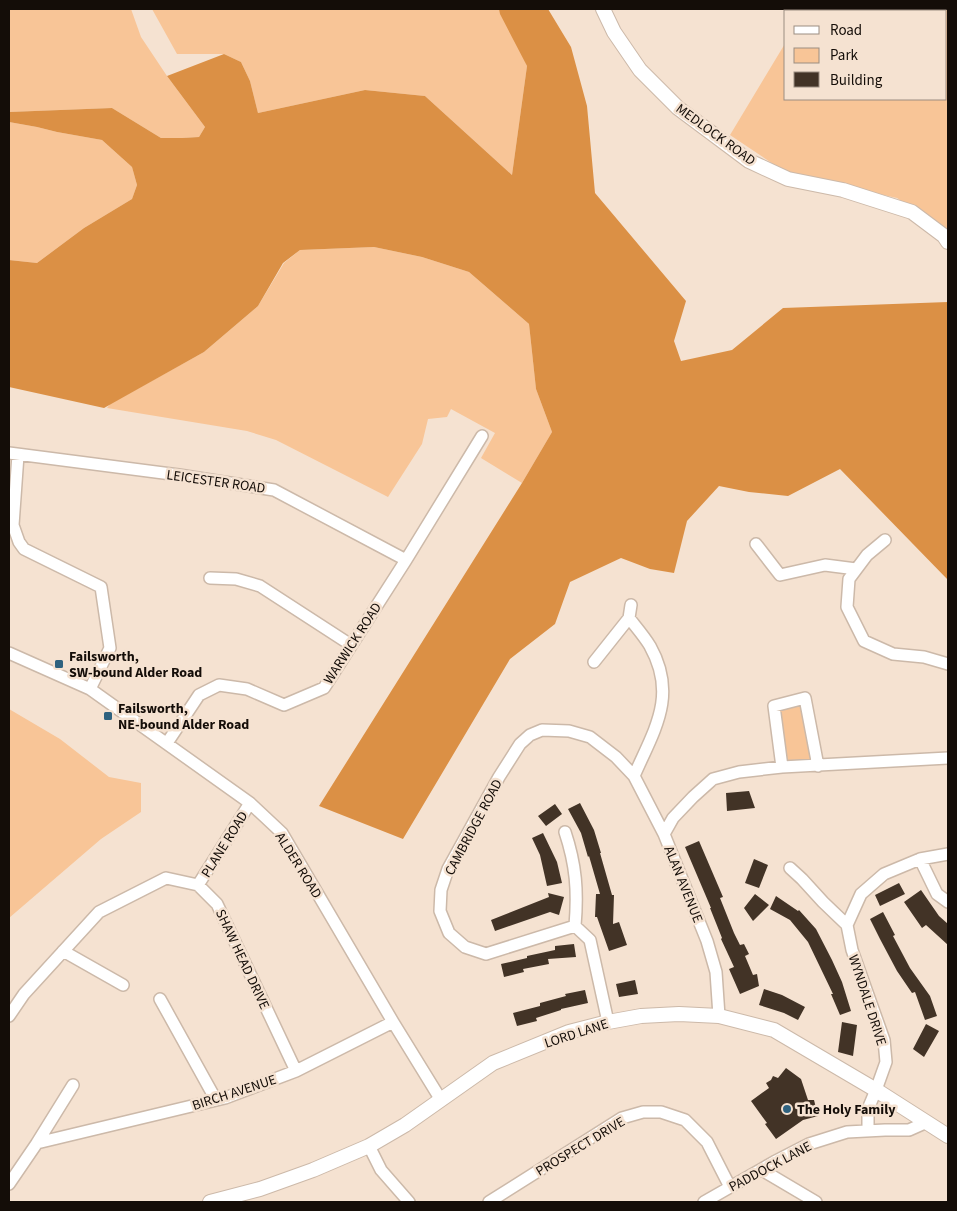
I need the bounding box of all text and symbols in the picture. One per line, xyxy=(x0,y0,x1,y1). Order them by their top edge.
legend xyxy=(784,10,947,100)
text: Road xyxy=(830,20,862,41)
text: Park xyxy=(830,45,859,66)
text: Building xyxy=(830,70,883,91)
street label: MEDLOCK ROAD xyxy=(671,99,759,171)
street label: LEICESTER ROAD xyxy=(165,465,266,499)
street label: WARWICK ROAD xyxy=(319,599,387,688)
place label: Failsworth, SW-bound Alder Road xyxy=(69,647,202,683)
marker: Failsworth, SW-bound Alder Road xyxy=(53,658,65,670)
place label: Failsworth, NE-bound Alder Road xyxy=(118,699,249,735)
marker: Failsworth, NE-bound Alder Road xyxy=(102,710,114,722)
street label: CAMBRIDGE ROAD xyxy=(440,776,508,879)
street label: PLANE ROAD xyxy=(197,807,253,882)
street label: ALDER ROAD xyxy=(270,829,326,902)
street label: ALAN AVENUE xyxy=(659,843,708,926)
street label: SHAW HEAD DRIVE xyxy=(210,906,274,1013)
street label: WYNDALE DRIVE xyxy=(843,952,891,1048)
street label: LORD LANE xyxy=(542,1014,611,1054)
street label: BIRCH AVENUE xyxy=(190,1070,279,1116)
place label: The Holy Family xyxy=(797,1100,896,1120)
marker: The Holy Family xyxy=(781,1103,793,1115)
street label: PROSPECT DRIVE xyxy=(532,1112,629,1181)
street label: PADDOCK LANE xyxy=(726,1137,815,1197)

